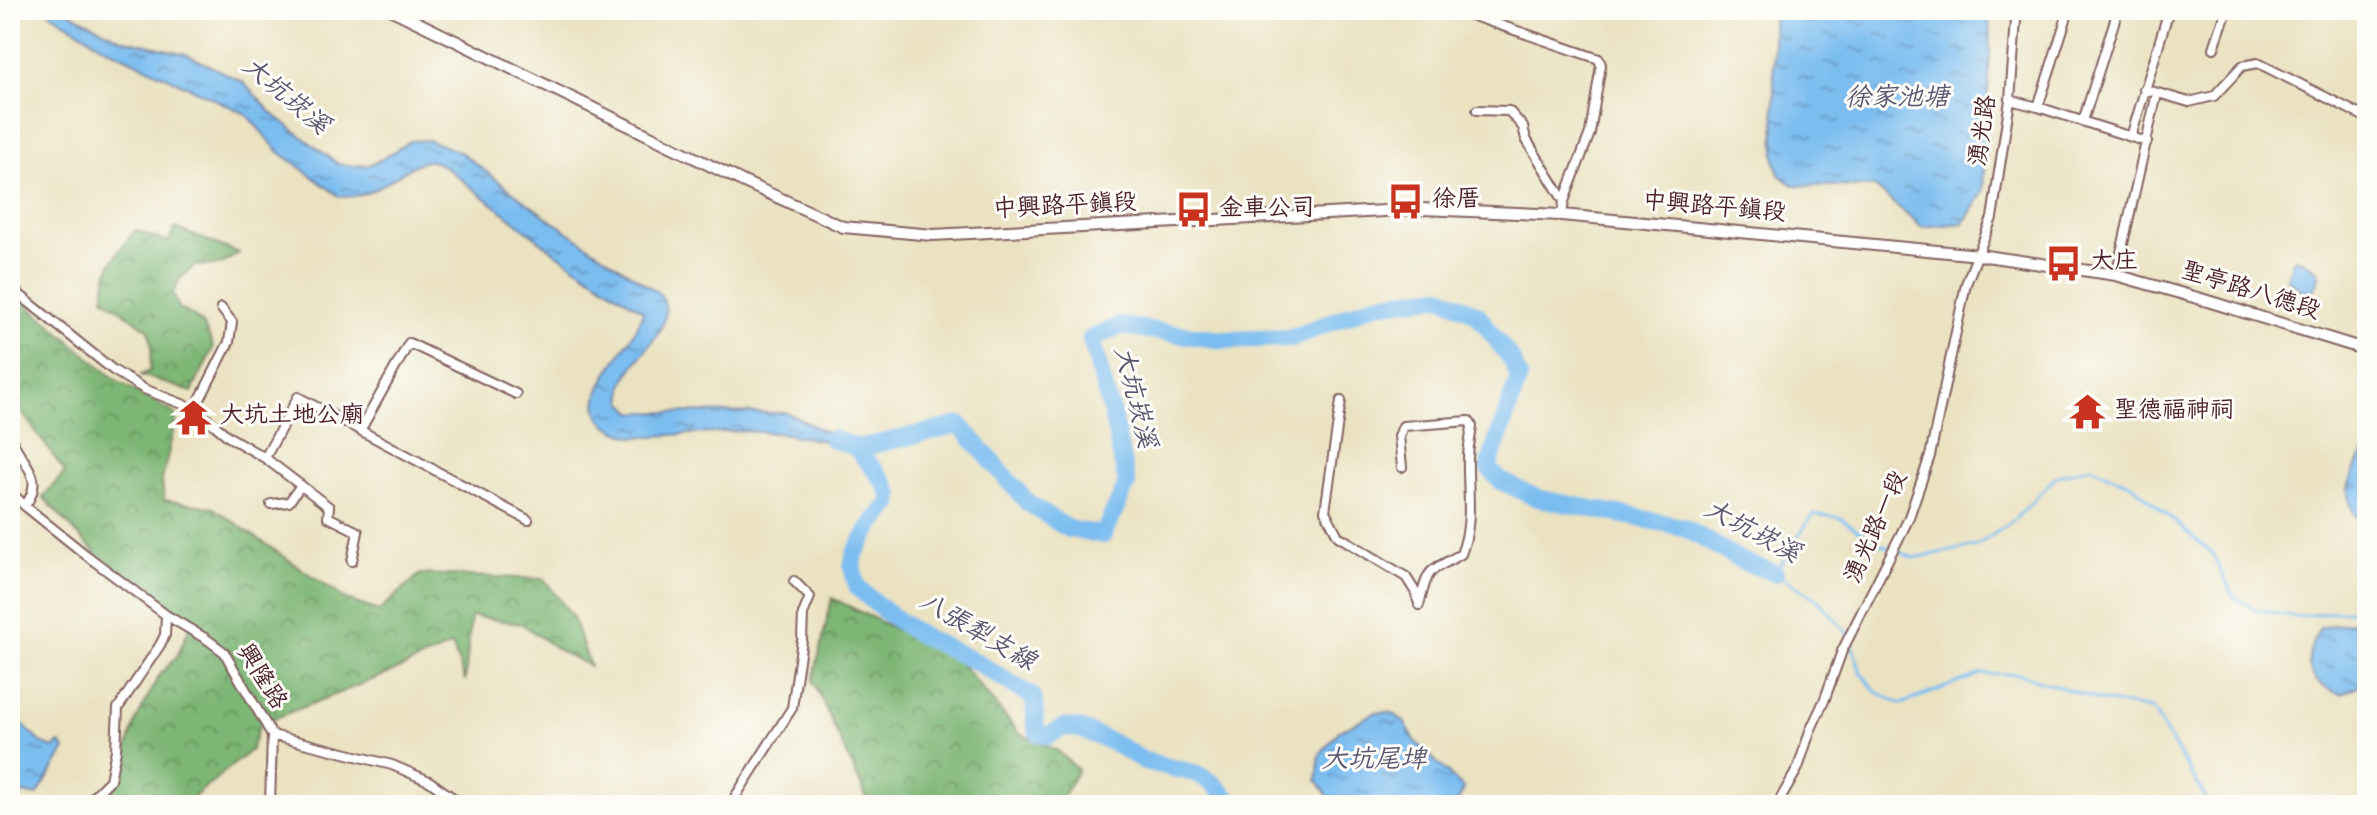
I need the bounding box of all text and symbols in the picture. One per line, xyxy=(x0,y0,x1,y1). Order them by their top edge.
water label: 大坑崁溪 xyxy=(234,51,337,145)
water label: 徐家池塘 xyxy=(1845,83,1952,116)
street label: 湧光路 xyxy=(1964,93,2004,169)
bus stop icon: 徐厝 xyxy=(1387,182,1425,220)
place label: 徐厝 xyxy=(1432,186,1480,216)
street label: 中興路平鎮段 xyxy=(1641,186,1787,230)
street label: 中興路平鎮段 xyxy=(992,188,1138,226)
bus stop icon: 金車公司 xyxy=(1174,191,1212,229)
place label: 金車公司 xyxy=(1219,195,1315,225)
bus stop icon: 大庄 xyxy=(2045,244,2083,282)
place label: 大庄 xyxy=(2090,248,2138,278)
street label: 聖亭路八德段 xyxy=(2177,256,2324,328)
water label: 大坑崁溪 xyxy=(1104,343,1162,454)
temple icon: 聖德福神祠 xyxy=(2069,393,2107,431)
place label: 聖德福神祠 xyxy=(2114,397,2234,427)
temple icon: 大坑土地公廟 xyxy=(175,398,213,436)
place label: 大坑土地公廟 xyxy=(220,402,364,432)
street label: 湧光路一段 xyxy=(1839,466,1916,589)
water label: 大坑崁溪 xyxy=(1698,494,1807,573)
water label: 八張犁支線 xyxy=(912,586,1043,681)
street label: 興隆路 xyxy=(229,639,293,716)
water label: 大坑尾埤 xyxy=(1322,745,1428,778)

